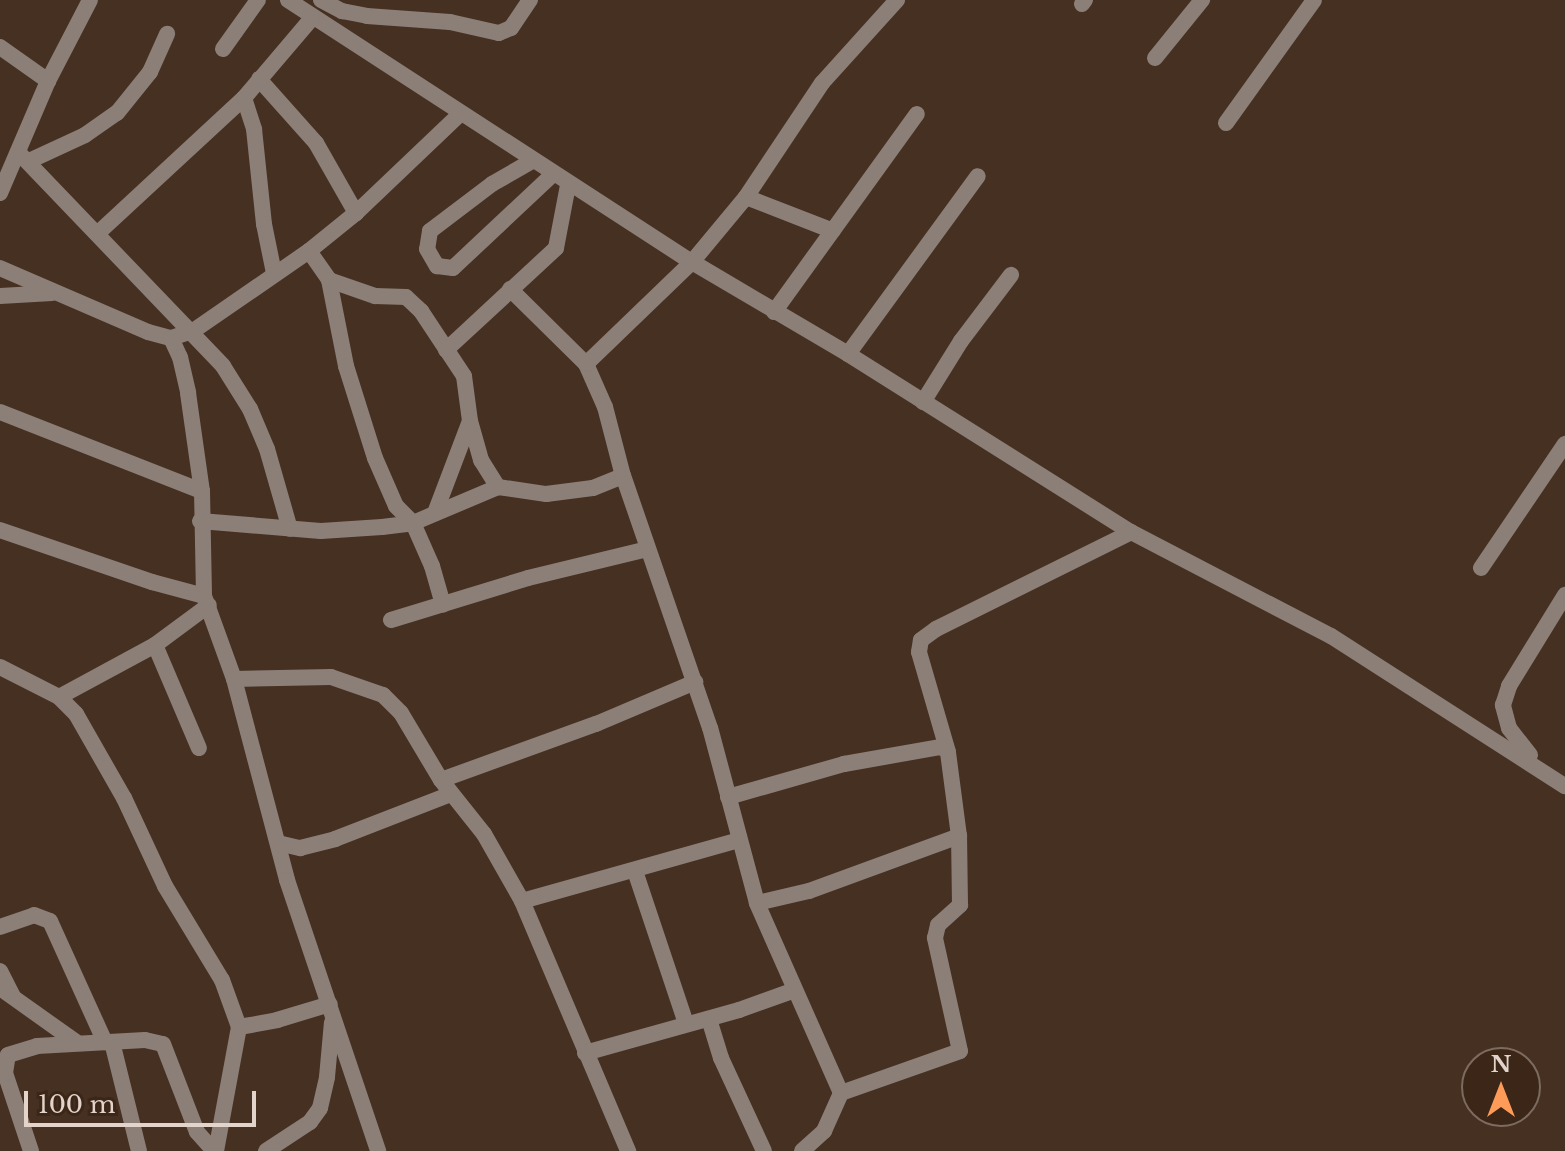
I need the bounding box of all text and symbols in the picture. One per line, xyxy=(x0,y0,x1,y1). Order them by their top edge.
north arrow xyxy=(1461,1047,1541,1127)
text: N xyxy=(1491,1051,1511,1078)
scale bar xyxy=(28,1075,260,1125)
text: 100 m xyxy=(38,1090,116,1119)

